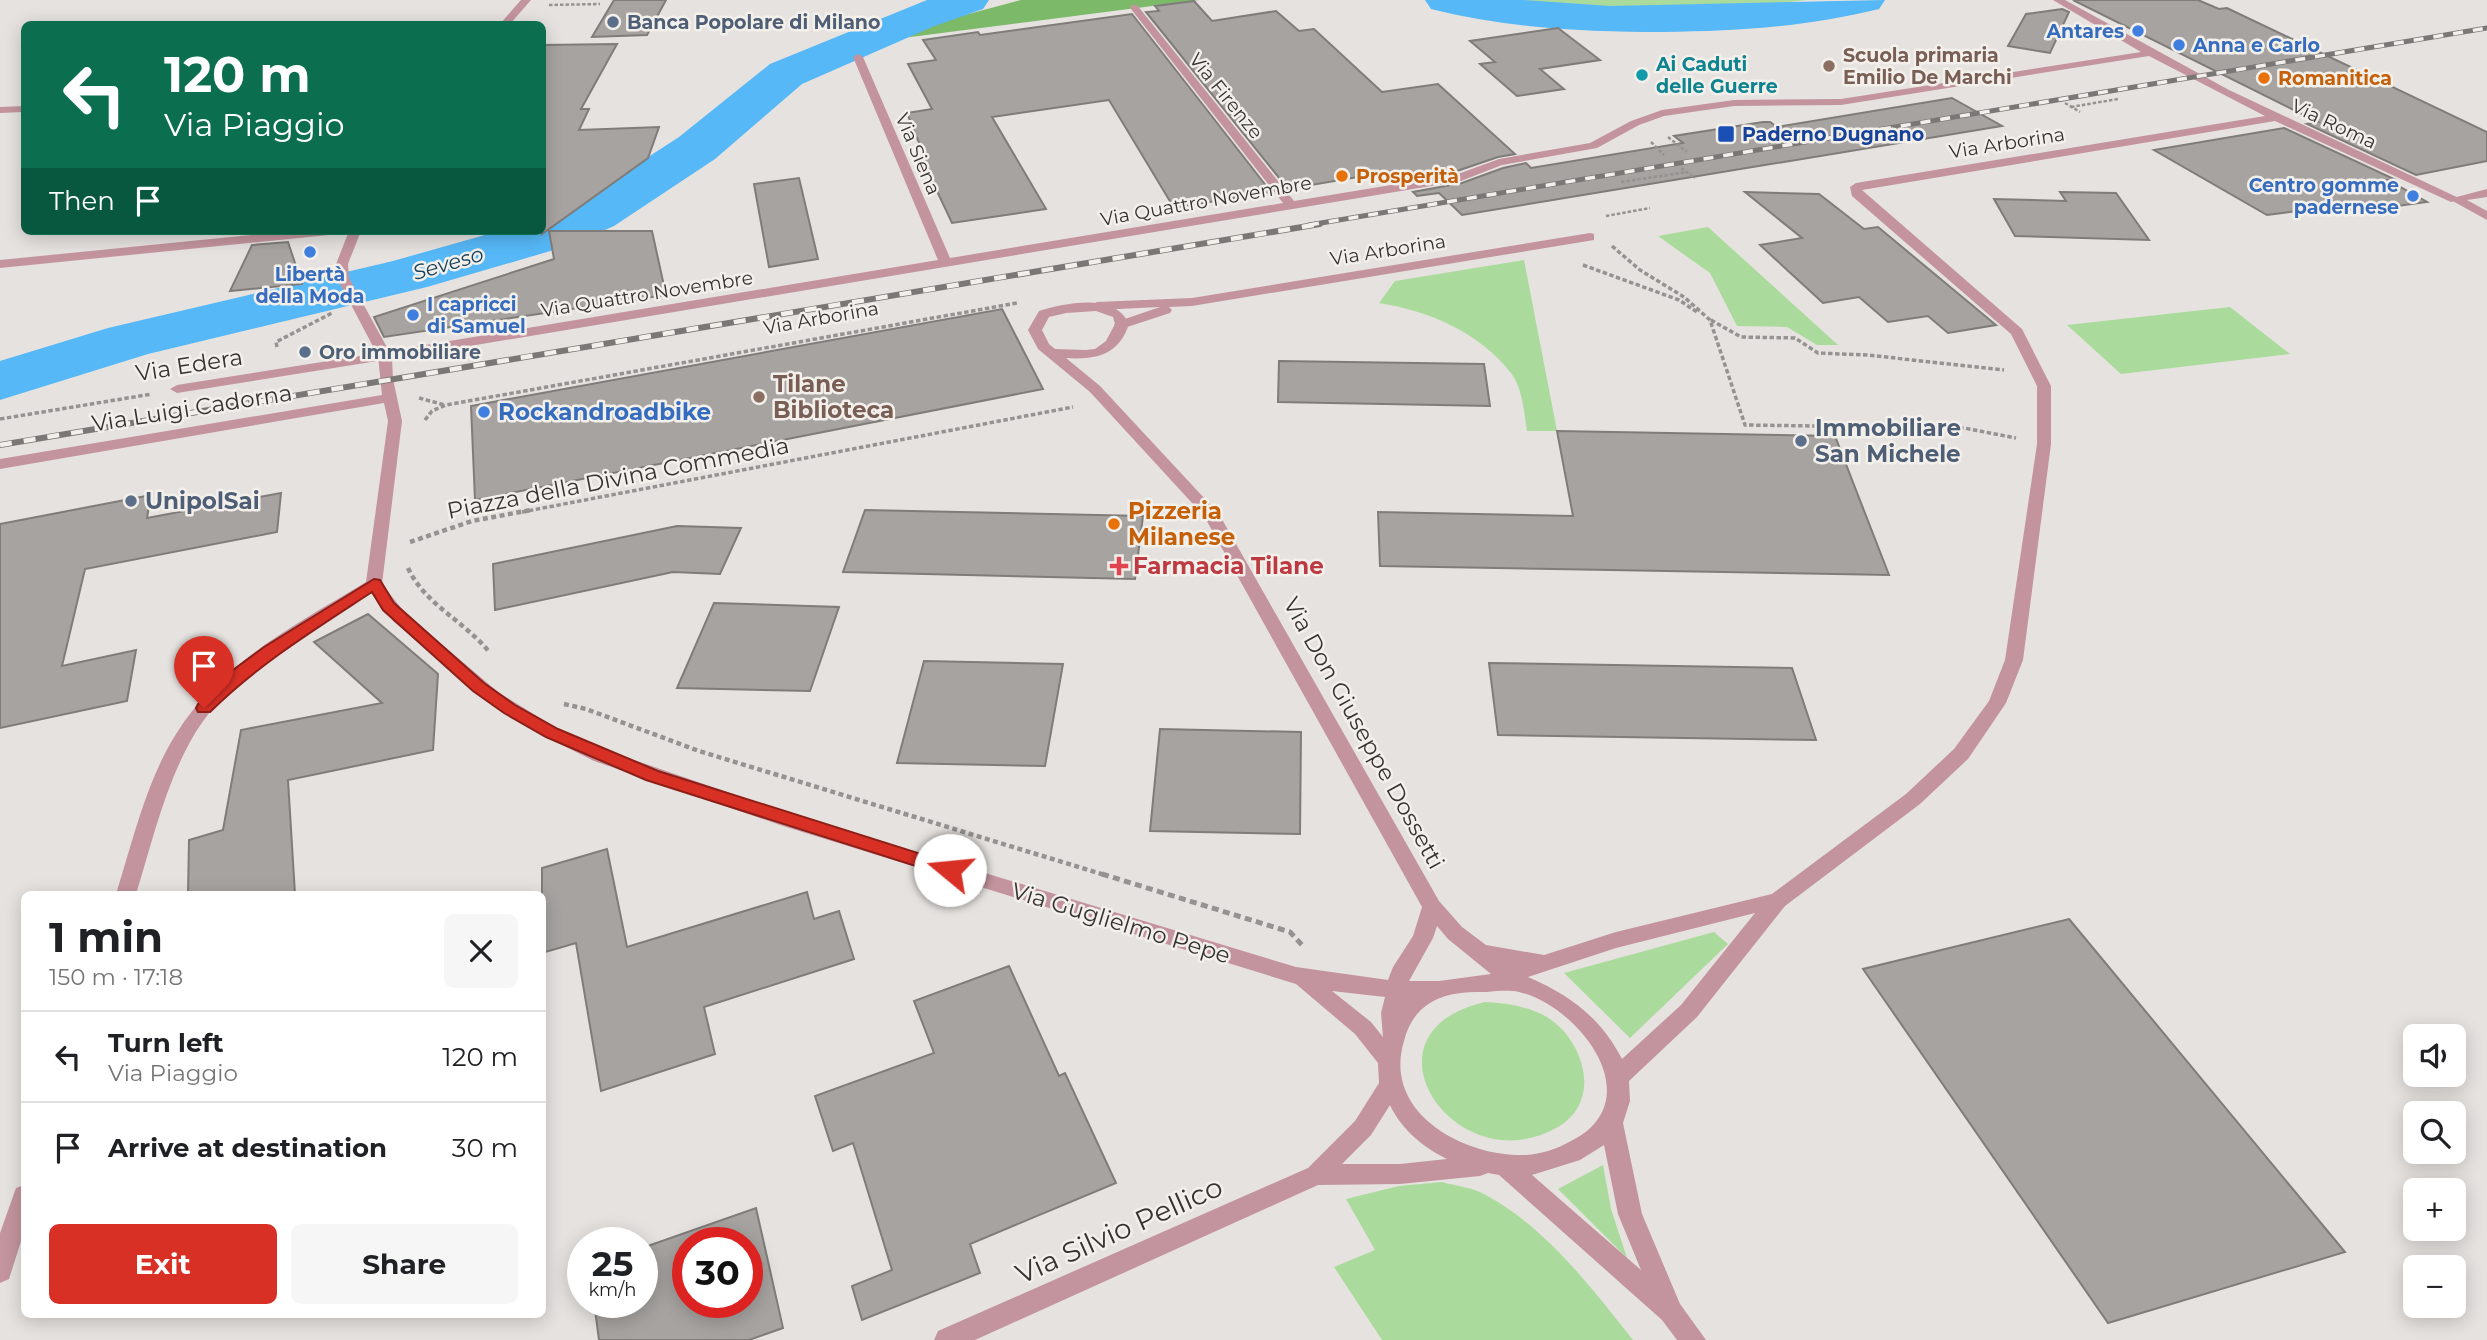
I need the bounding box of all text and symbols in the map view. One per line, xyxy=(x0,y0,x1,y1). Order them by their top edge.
place label: Banca Popolare di Milano xyxy=(627,11,881,34)
marker: Banca Popolare di Milano xyxy=(605,14,621,30)
place label: Antares xyxy=(2046,20,2124,43)
marker: Antares xyxy=(2130,23,2146,39)
place label: Anna e Carlo xyxy=(2192,34,2320,57)
marker: Anna e Carlo xyxy=(2171,37,2187,53)
place label: Scuola primaria Emilio De Marchi xyxy=(1843,44,2012,89)
text: 120 m xyxy=(164,45,311,104)
street label: Via Firenze xyxy=(1184,48,1268,144)
icon: left xyxy=(49,49,140,140)
place label: Ai Caduti delle Guerre xyxy=(1655,53,1778,98)
marker: Scuola primaria Emilio De Marchi xyxy=(1821,58,1837,74)
marker: Ai Caduti delle Guerre xyxy=(1634,67,1650,83)
place label: Romanitica xyxy=(2278,67,2392,90)
marker: Romanitica xyxy=(2256,70,2272,86)
street label: Via Roma xyxy=(2288,94,2380,154)
text: Via Piaggio xyxy=(164,105,345,144)
street label: Via Siena xyxy=(891,110,945,198)
place label: Paderno Dugnano xyxy=(1742,123,1924,146)
street label: Via Arborina xyxy=(1948,123,2066,163)
marker: Paderno Dugnano xyxy=(1716,124,1736,144)
place label: Prosperità xyxy=(1356,165,1459,188)
marker: Prosperità xyxy=(1334,168,1350,184)
street label: Via Quattro Novembre xyxy=(1099,171,1313,231)
place label: Centro gomme padernese xyxy=(2249,174,2399,219)
icon: arrive xyxy=(129,182,167,220)
text: Then xyxy=(49,185,115,217)
marker: Centro gomme padernese xyxy=(2405,188,2421,204)
street label: Via Arborina xyxy=(1329,230,1447,270)
water label: Seveso xyxy=(410,241,486,285)
marker: Libertà della Moda xyxy=(302,244,318,260)
place label: Libertà della Moda xyxy=(255,263,365,308)
street label: Via Quattro Novembre xyxy=(539,266,755,322)
place label: I capricci di Samuel xyxy=(427,293,526,338)
street label: Via Arborina xyxy=(762,297,880,339)
marker: I capricci di Samuel xyxy=(405,307,421,323)
place label: Oro immobiliare xyxy=(319,341,481,364)
street label: Via Edera xyxy=(133,343,245,387)
marker: Oro immobiliare xyxy=(297,344,313,360)
place label: Tilane Biblioteca xyxy=(773,370,894,424)
street label: Via Luigi Cadorna xyxy=(90,378,294,438)
marker: Tilane Biblioteca xyxy=(751,389,767,405)
place label: Rockandroadbike xyxy=(498,398,711,426)
marker: Rockandroadbike xyxy=(476,404,492,420)
place label: Immobiliare San Michele xyxy=(1815,414,1961,468)
street label: Piazza della Divina Commedia xyxy=(444,431,792,525)
marker: Immobiliare San Michele xyxy=(1793,433,1809,449)
place label: UnipolSai xyxy=(145,487,260,515)
marker: UnipolSai xyxy=(123,493,139,509)
place label: Pizzeria Milanese xyxy=(1128,497,1235,551)
marker: Pizzeria Milanese xyxy=(1106,516,1122,532)
place label: Farmacia Tilane xyxy=(1133,552,1324,580)
marker: Farmacia Tilane xyxy=(1111,558,1127,574)
street label: Via Don Giuseppe Dossetti xyxy=(1277,592,1451,874)
pin xyxy=(174,636,234,708)
icon: arrive xyxy=(185,647,223,685)
position arrow xyxy=(913,833,987,907)
street label: Via Guglielmo Pepe xyxy=(1008,876,1234,970)
text: 1 min xyxy=(49,911,163,963)
button: close xyxy=(444,914,518,988)
text: 150 m · 17:18 xyxy=(49,963,183,991)
map controls xyxy=(2403,1024,2466,1318)
button: sound xyxy=(2403,1024,2466,1087)
text: Turn left xyxy=(108,1027,224,1059)
icon: left xyxy=(49,1038,87,1076)
text: 120 m xyxy=(442,1041,518,1073)
text: Via Piaggio xyxy=(108,1059,238,1087)
button: search xyxy=(2403,1101,2466,1164)
icon: arrive xyxy=(49,1129,87,1167)
text: Arrive at destination xyxy=(108,1132,387,1164)
text: 30 m xyxy=(452,1132,518,1164)
street label: Via Silvio Pellico xyxy=(1010,1169,1228,1291)
button: + xyxy=(2403,1178,2466,1241)
button: Exit xyxy=(49,1224,277,1304)
button: Share xyxy=(291,1224,518,1304)
speed limit sign: 30 xyxy=(672,1227,763,1318)
text: 25 xyxy=(592,1242,633,1285)
button: − xyxy=(2403,1255,2466,1318)
text: km/h xyxy=(588,1279,637,1301)

